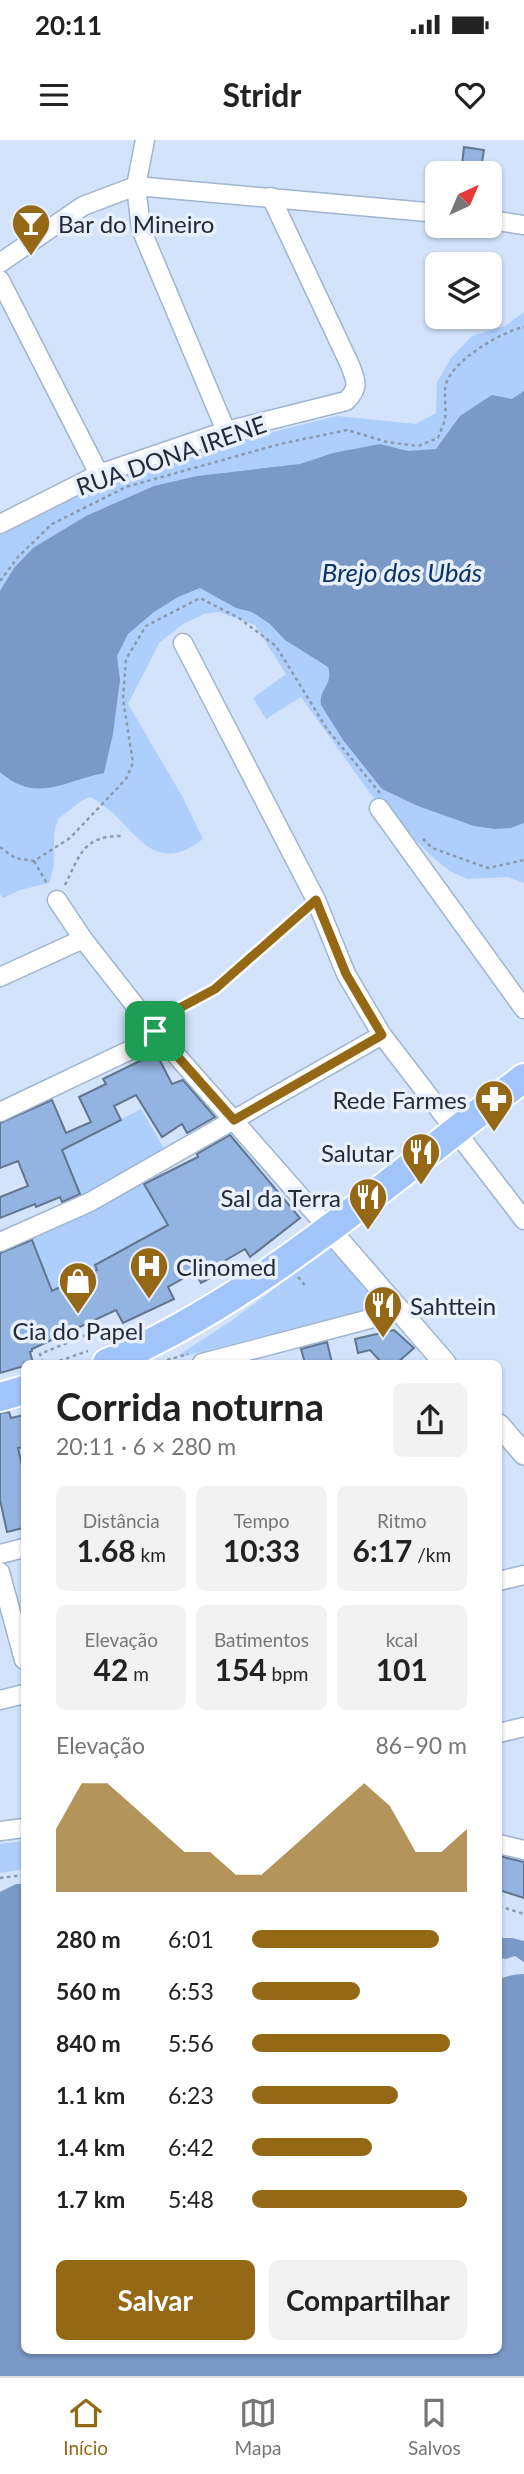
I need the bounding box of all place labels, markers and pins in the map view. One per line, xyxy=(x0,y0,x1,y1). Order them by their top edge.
bar icon: Bar do Mineiro xyxy=(10,202,52,257)
place label: Bar do Mineiro xyxy=(58,209,214,238)
pin xyxy=(125,1001,185,1061)
pharmacy icon: Rede Farmes xyxy=(473,1078,515,1133)
place label: Rede Farmes xyxy=(332,1085,467,1114)
restaurant icon: Salutar xyxy=(400,1131,442,1186)
place label: Salutar xyxy=(321,1138,394,1167)
restaurant icon: Sal da Terra xyxy=(347,1176,389,1231)
place label: Sal da Terra xyxy=(220,1183,341,1212)
hospital icon: Clinomed xyxy=(128,1245,170,1300)
place label: Clinomed xyxy=(176,1252,276,1281)
shop icon: Cia do Papel xyxy=(57,1260,99,1315)
restaurant icon: Sahttein xyxy=(362,1284,404,1339)
place label: Sahttein xyxy=(410,1291,496,1320)
place label: Cia do Papel xyxy=(13,1316,143,1345)

